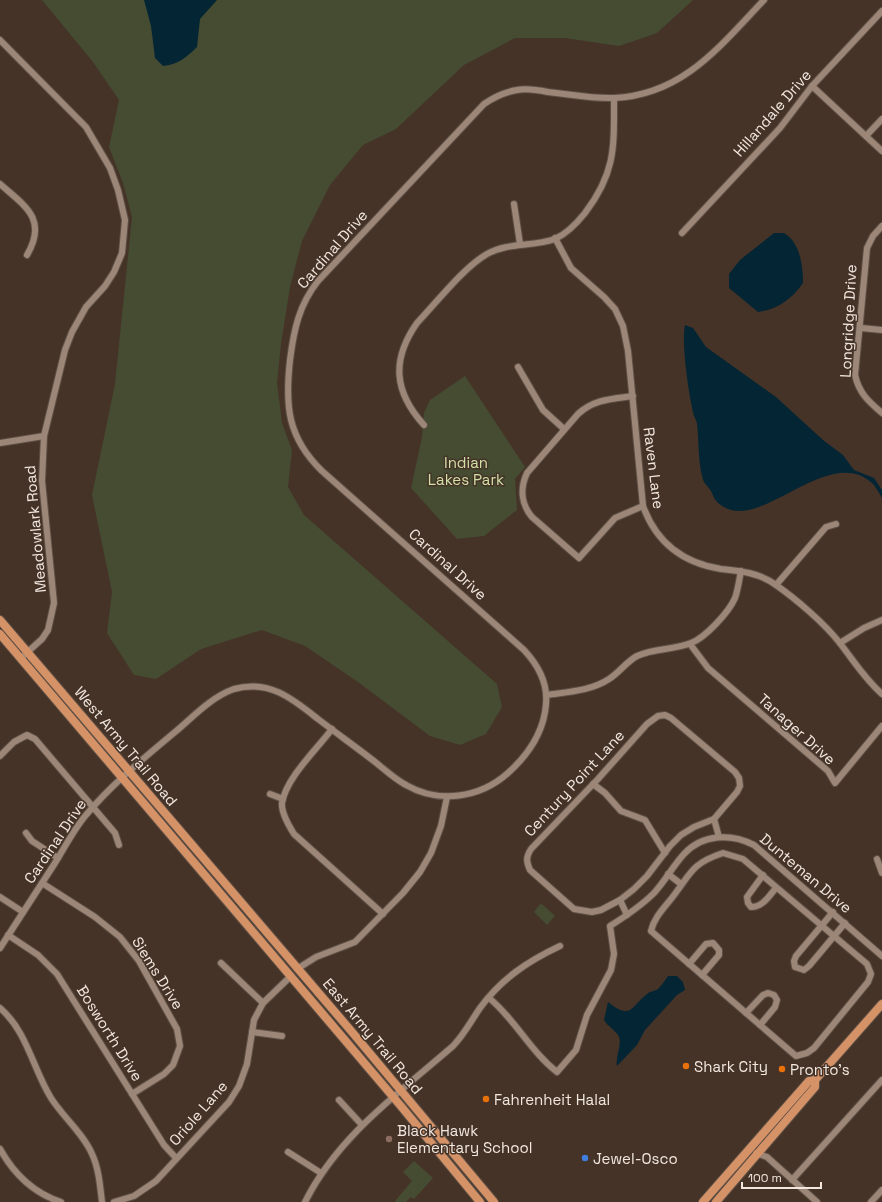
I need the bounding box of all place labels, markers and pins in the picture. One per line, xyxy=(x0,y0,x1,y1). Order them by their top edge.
place label: Shark City xyxy=(694,1057,768,1076)
place label: Pronto's xyxy=(790,1060,850,1079)
marker: Shark City xyxy=(681,1061,691,1071)
marker: Pronto's xyxy=(777,1064,787,1074)
place label: Fahrenheit Halal xyxy=(494,1090,610,1109)
marker: Fahrenheit Halal xyxy=(481,1094,491,1104)
place label: Black Hawk Elementary School xyxy=(397,1121,533,1157)
marker: Black Hawk Elementary School xyxy=(384,1134,394,1144)
place label: Jewel-Osco xyxy=(593,1149,678,1168)
marker: Jewel-Osco xyxy=(580,1153,590,1163)

